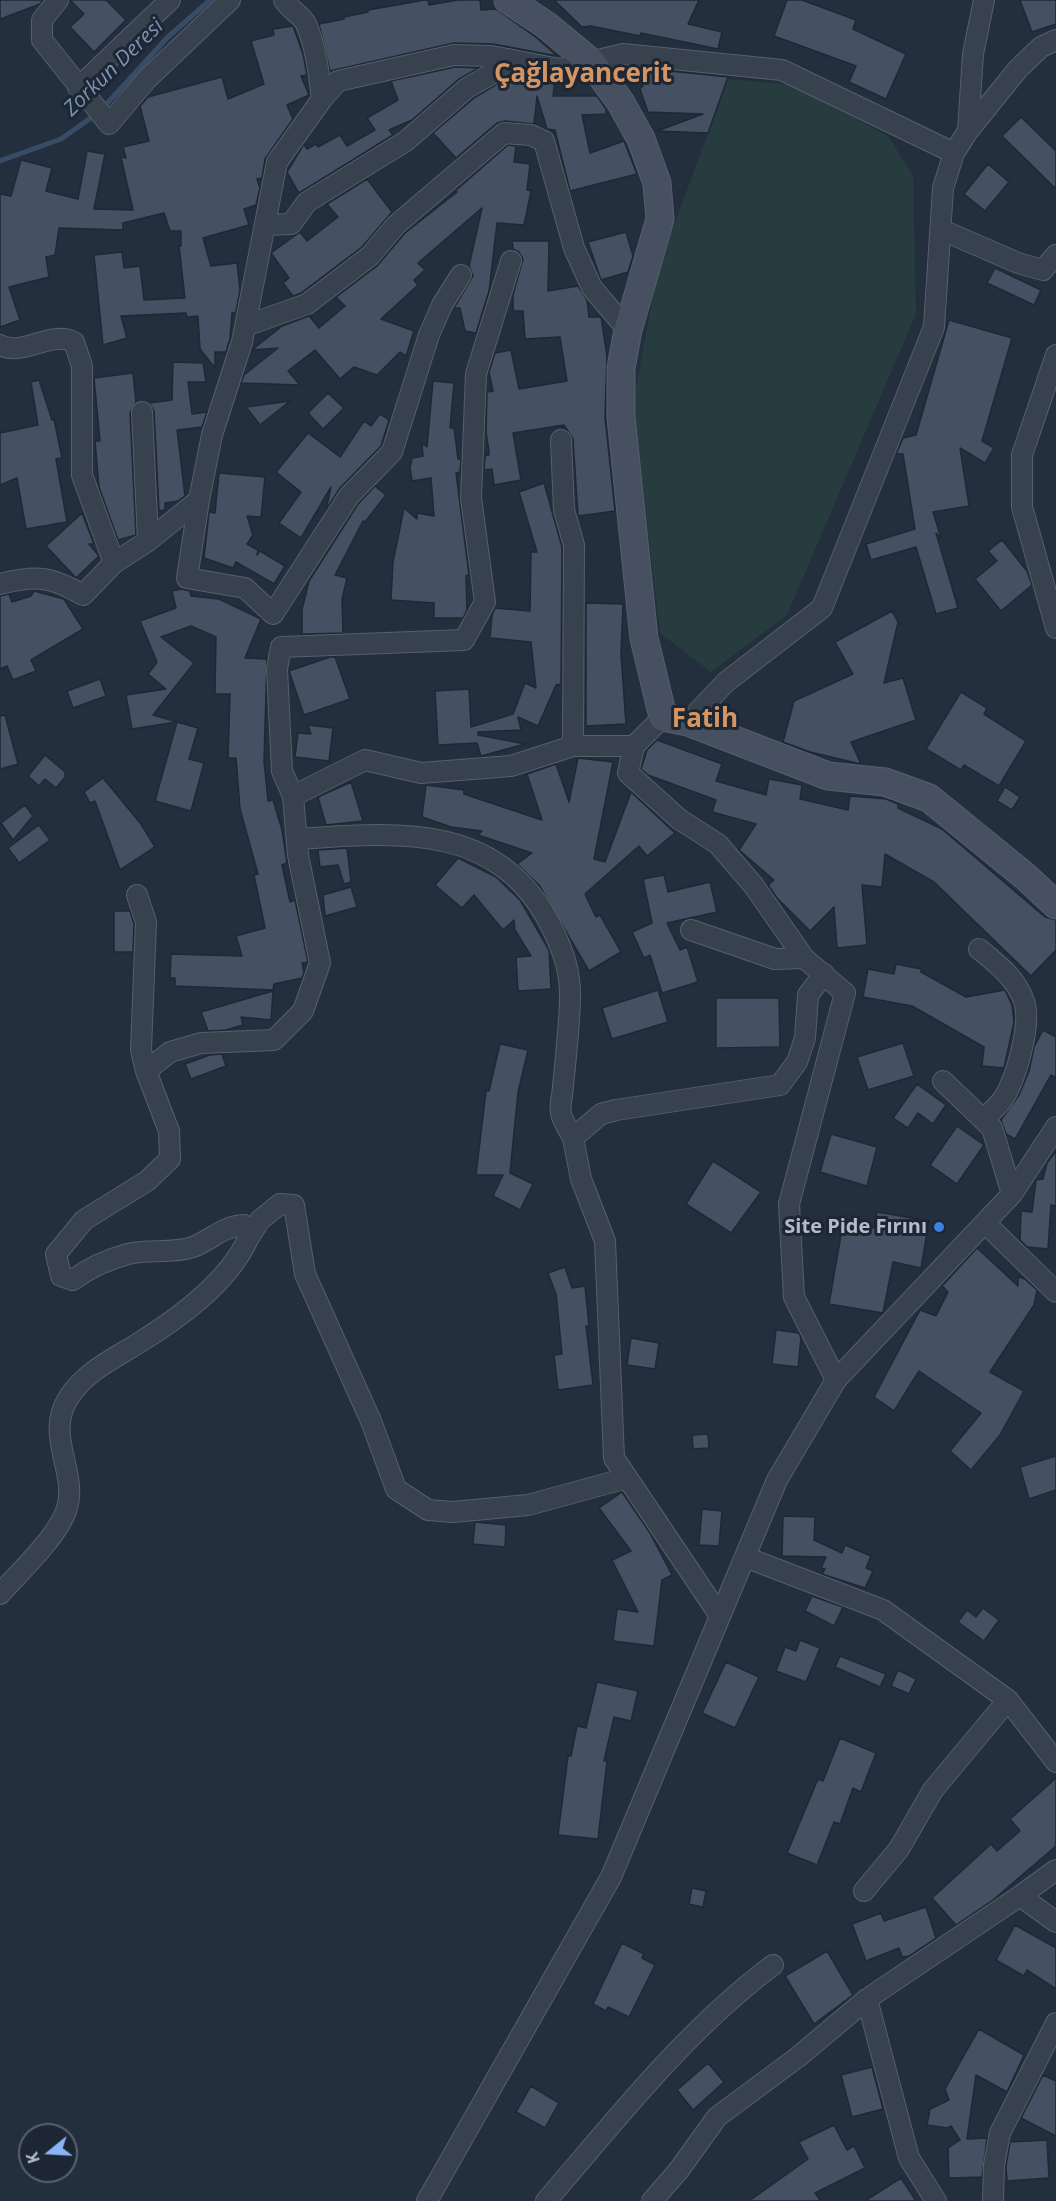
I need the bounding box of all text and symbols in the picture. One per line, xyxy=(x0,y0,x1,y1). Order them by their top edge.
water label: Zorkun Deresi xyxy=(59,14,169,122)
district label: Çağlayancerit xyxy=(494,59,672,91)
district label: Fatih xyxy=(672,704,738,736)
place label: Site Pide Fırını xyxy=(784,1215,927,1239)
marker: Site Pide Fırını xyxy=(932,1220,946,1234)
north arrow xyxy=(18,2123,78,2183)
text: K xyxy=(21,2149,45,2166)

